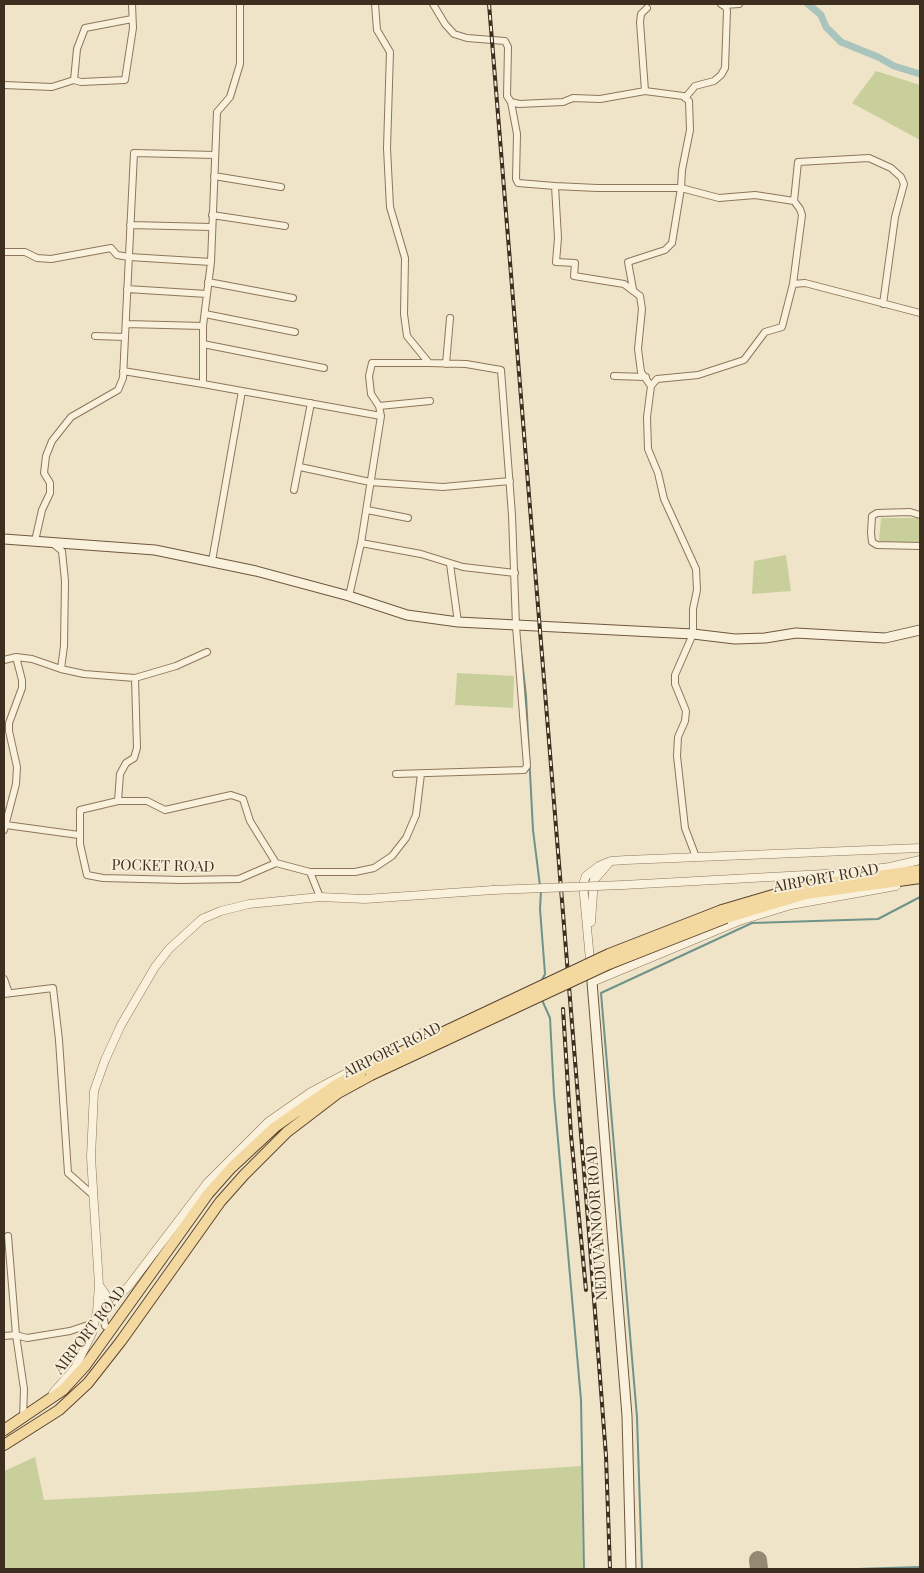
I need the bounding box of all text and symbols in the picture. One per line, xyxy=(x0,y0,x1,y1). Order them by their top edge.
street label: POCKET ROAD xyxy=(111,856,215,876)
street label: AIRPORT ROAD xyxy=(772,860,880,896)
street label: AIRPORT ROAD xyxy=(340,1018,444,1082)
street label: NEDUVANNOOR ROAD xyxy=(583,1145,611,1301)
street label: AIRPORT ROAD xyxy=(50,1282,130,1378)

